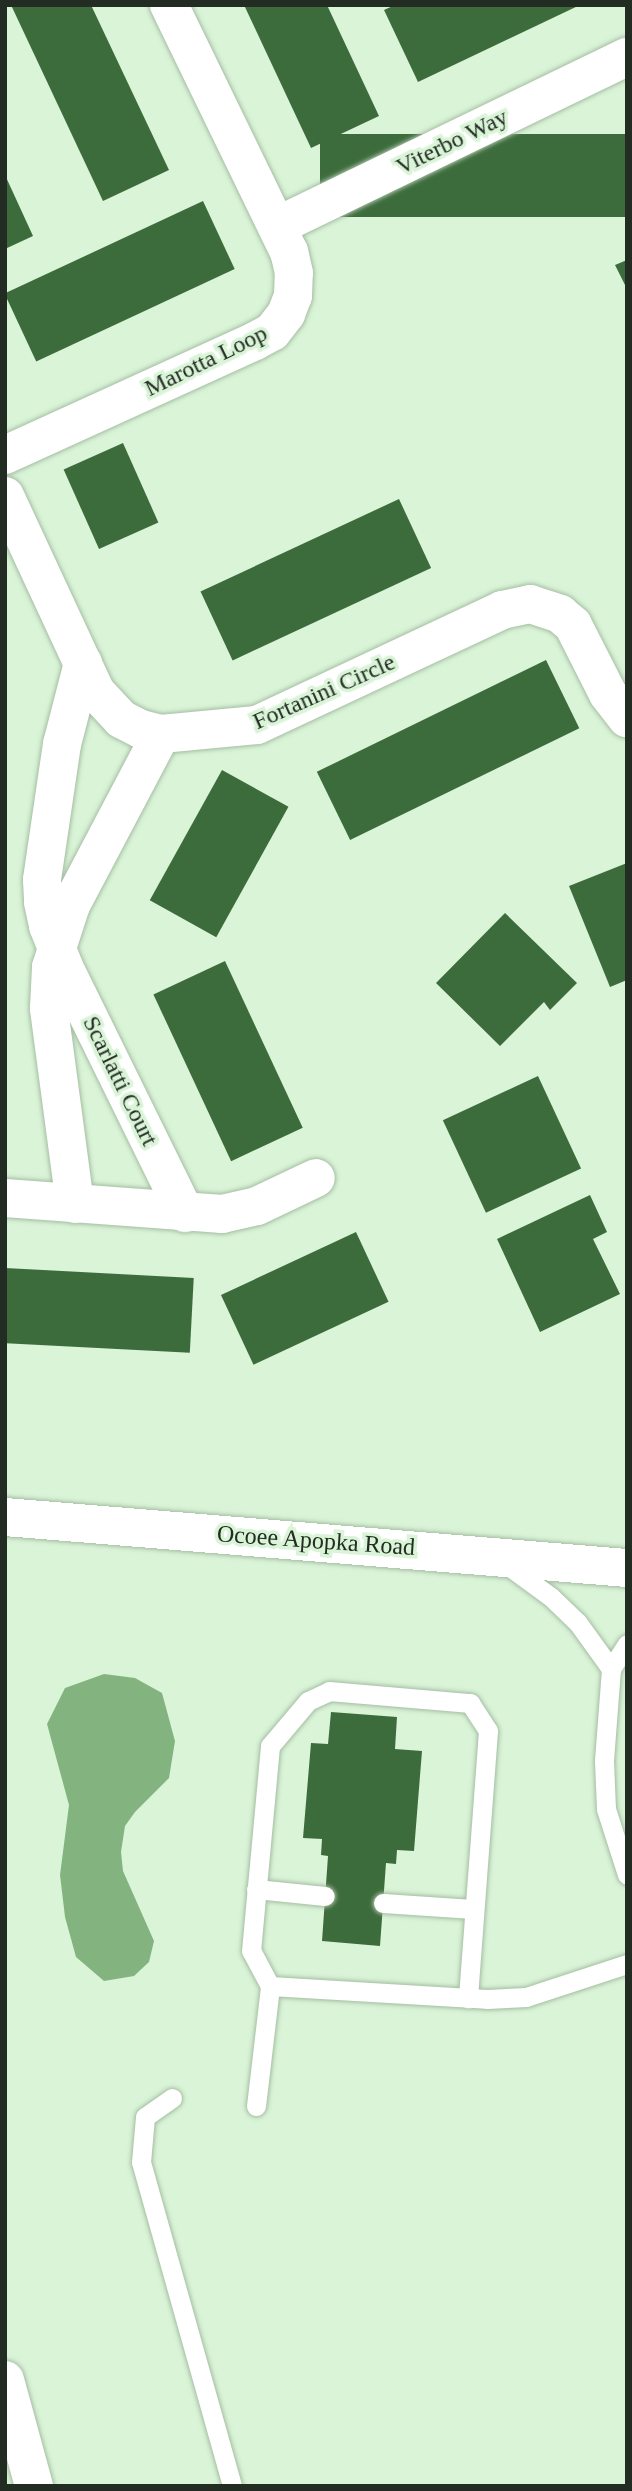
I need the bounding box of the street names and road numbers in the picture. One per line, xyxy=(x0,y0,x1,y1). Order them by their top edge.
street label: Viterbo Way xyxy=(391,102,513,182)
street label: Marotta Loop xyxy=(140,319,272,403)
street label: Fortanini Circle xyxy=(248,648,400,736)
street label: Scarlatti Court xyxy=(76,1011,164,1151)
street label: Ocoee Apopka Road xyxy=(215,1520,417,1562)

